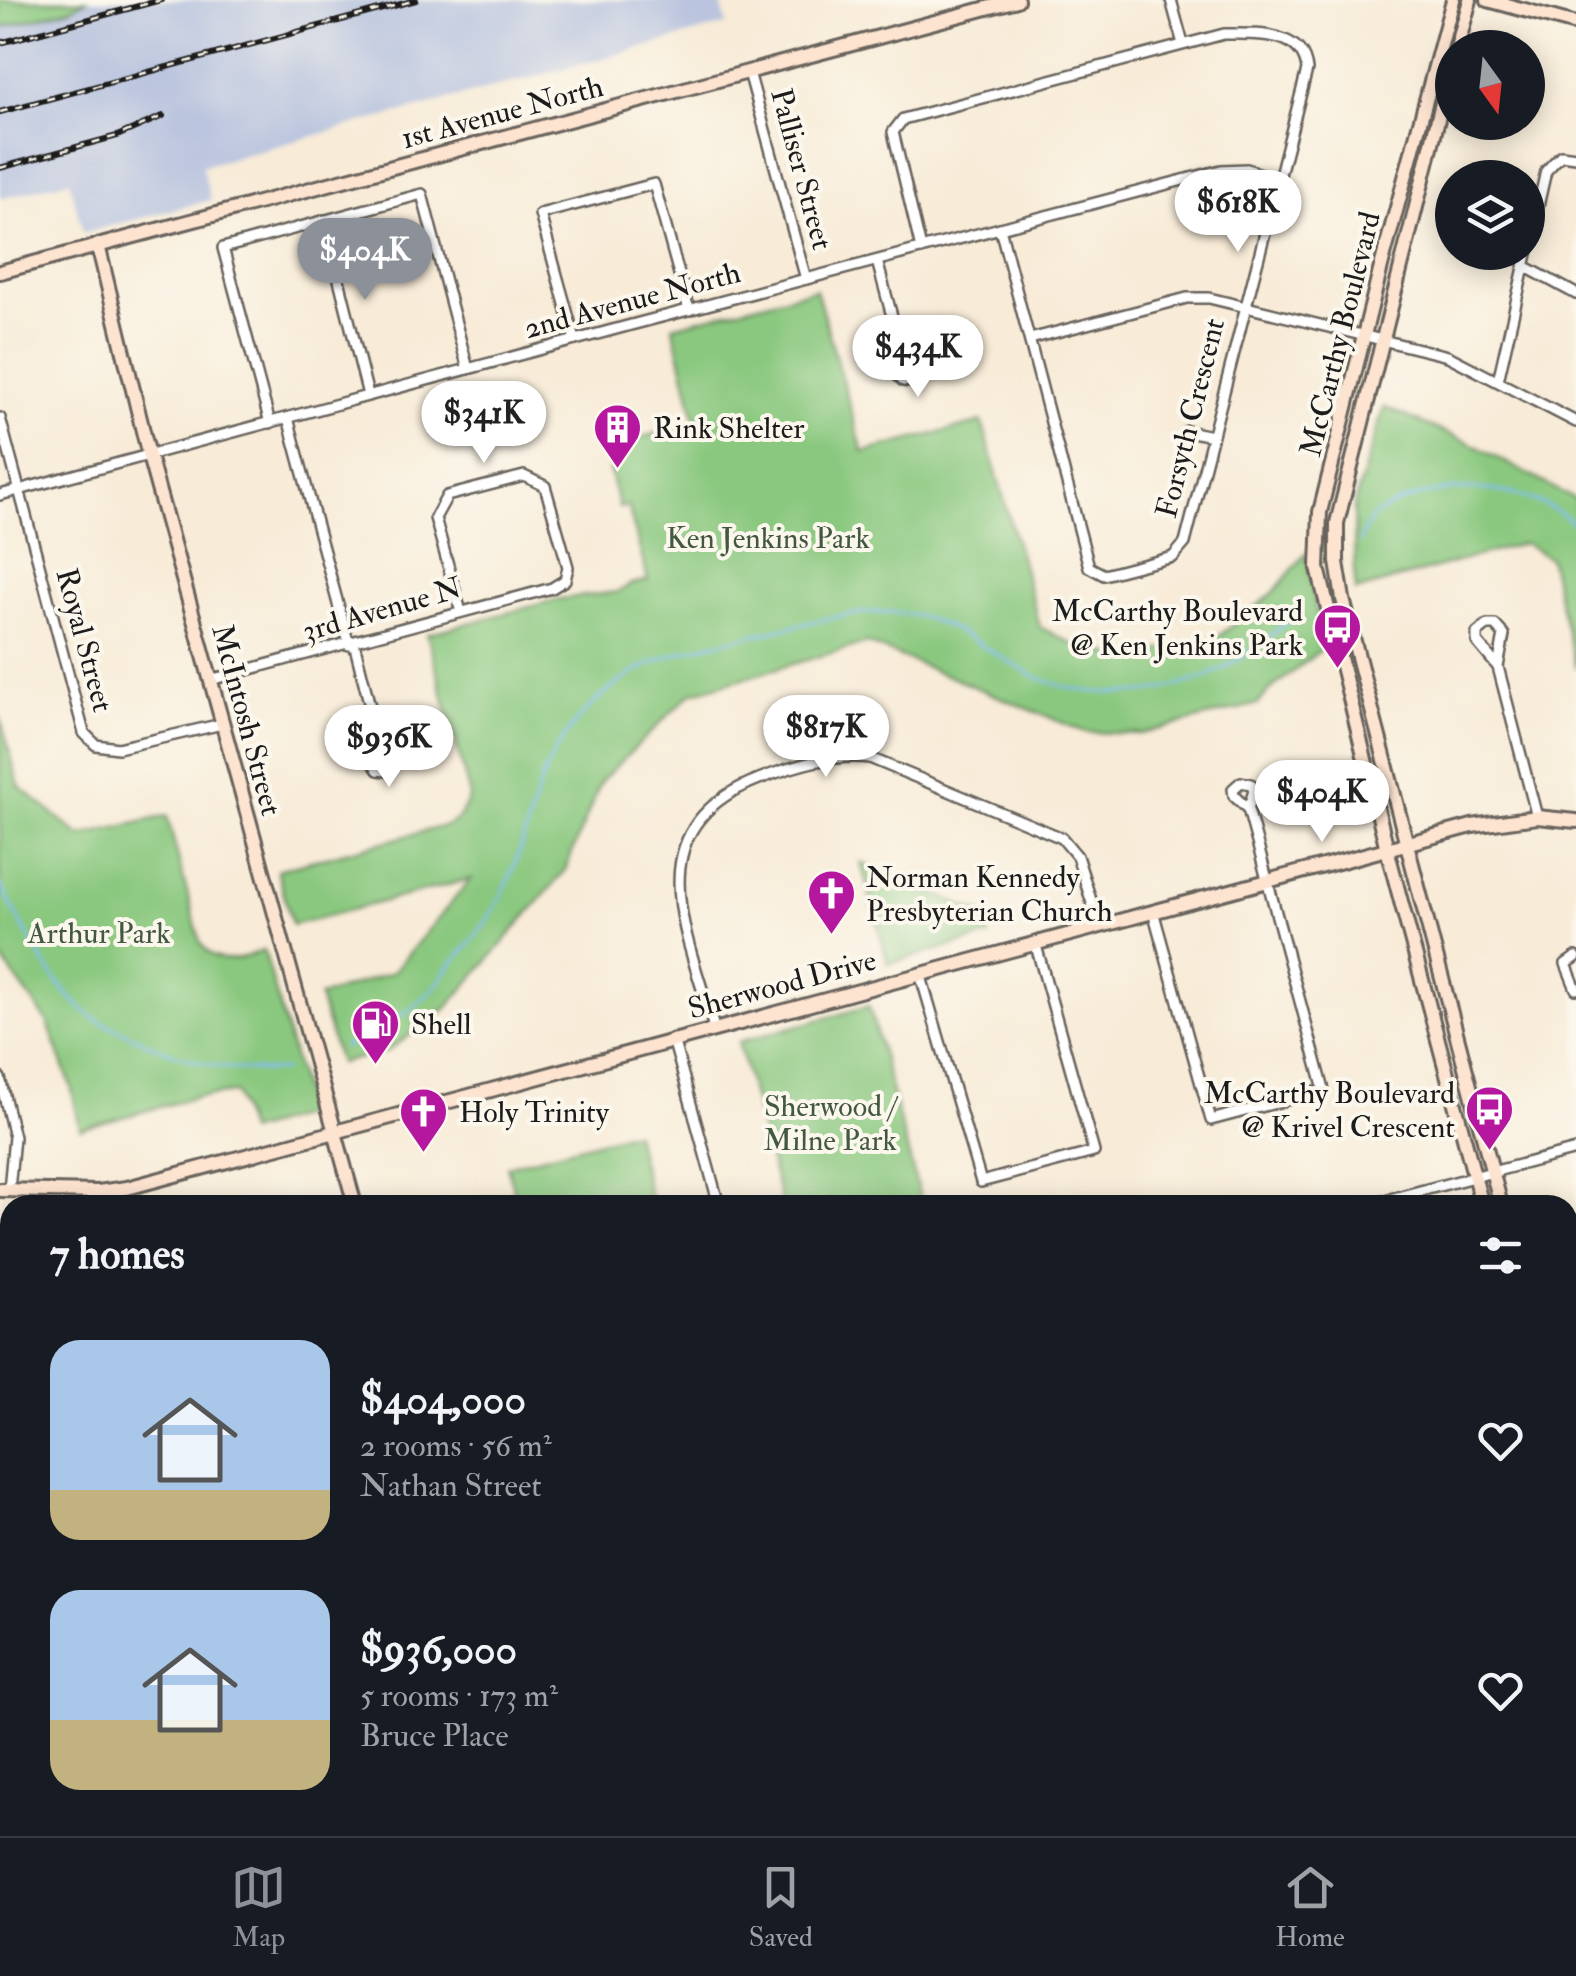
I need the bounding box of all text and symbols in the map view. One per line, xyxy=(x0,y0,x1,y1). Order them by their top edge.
north arrow xyxy=(1435,30,1545,140)
map controls xyxy=(1435,30,1545,270)
street label: 1st Avenue North xyxy=(397,68,607,157)
street label: Palliser Street xyxy=(762,85,841,254)
button: layers xyxy=(1435,160,1545,270)
pin: $618K xyxy=(1168,170,1308,255)
text: $618K xyxy=(1197,182,1279,222)
street label: McCarthy Boulevard xyxy=(1292,208,1389,460)
pin: $404K xyxy=(295,218,435,303)
text: $404K xyxy=(319,230,411,270)
street label: 2nd Avenue North xyxy=(520,254,744,347)
street label: Forsyth Crescent xyxy=(1148,314,1233,522)
pin: $434K xyxy=(848,315,988,400)
text: $434K xyxy=(874,327,962,367)
pin: $341K xyxy=(414,381,554,466)
text: $341K xyxy=(443,393,525,433)
building icon: Rink Shelter xyxy=(592,402,644,470)
place label: Rink Shelter xyxy=(653,410,805,447)
park label: Ken Jenkins Park xyxy=(666,520,870,557)
street label: Royal Street xyxy=(48,564,122,716)
street label: 3rd Avenue N xyxy=(298,569,466,650)
place label: McCarthy Boulevard @ Ken Jenkins Park xyxy=(1052,593,1303,664)
bus stop icon: McCarthy Boulevard @ Ken Jenkins Park xyxy=(1312,602,1364,670)
street label: McIntosh Street xyxy=(203,621,290,820)
pin: $817K xyxy=(756,695,896,780)
pin: $936K xyxy=(319,705,459,790)
text: $817K xyxy=(785,707,867,747)
text: $936K xyxy=(346,717,432,757)
pin: $404K xyxy=(1252,760,1392,845)
text: $404K xyxy=(1276,772,1368,812)
place label: Norman Kennedy Presbyterian Church xyxy=(866,859,1113,930)
church icon: Norman Kennedy Presbyterian Church xyxy=(805,868,857,936)
park label: Arthur Park xyxy=(26,915,171,952)
street label: Sherwood Drive xyxy=(684,942,880,1027)
fuel station icon: Shell xyxy=(350,998,402,1066)
place label: Shell xyxy=(411,1006,472,1043)
place label: McCarthy Boulevard @ Krivel Crescent xyxy=(1204,1075,1455,1146)
bus stop icon: McCarthy Boulevard @ Krivel Crescent xyxy=(1464,1084,1516,1152)
church icon: Holy Trinity xyxy=(398,1086,450,1154)
park label: Sherwood / Milne Park xyxy=(763,1088,899,1159)
place label: Holy Trinity xyxy=(459,1094,610,1131)
icon: filters xyxy=(1473,1228,1528,1283)
text: 7 homes xyxy=(50,1229,185,1281)
text: $404,000 xyxy=(360,1374,526,1426)
icon: home xyxy=(130,1380,250,1500)
icon: heart xyxy=(1473,1413,1528,1468)
text: 2 rooms · 56 m² xyxy=(360,1426,552,1466)
text: Nathan Street xyxy=(360,1466,542,1506)
text: $936,000 xyxy=(360,1624,517,1676)
icon: home xyxy=(130,1630,250,1750)
icon: heart xyxy=(1473,1663,1528,1718)
text: 5 rooms · 173 m² xyxy=(360,1676,558,1716)
text: Bruce Place xyxy=(360,1716,509,1756)
tab: Map xyxy=(231,1860,286,1955)
tab: Saved xyxy=(749,1860,813,1955)
tab: Home xyxy=(1275,1860,1345,1955)

